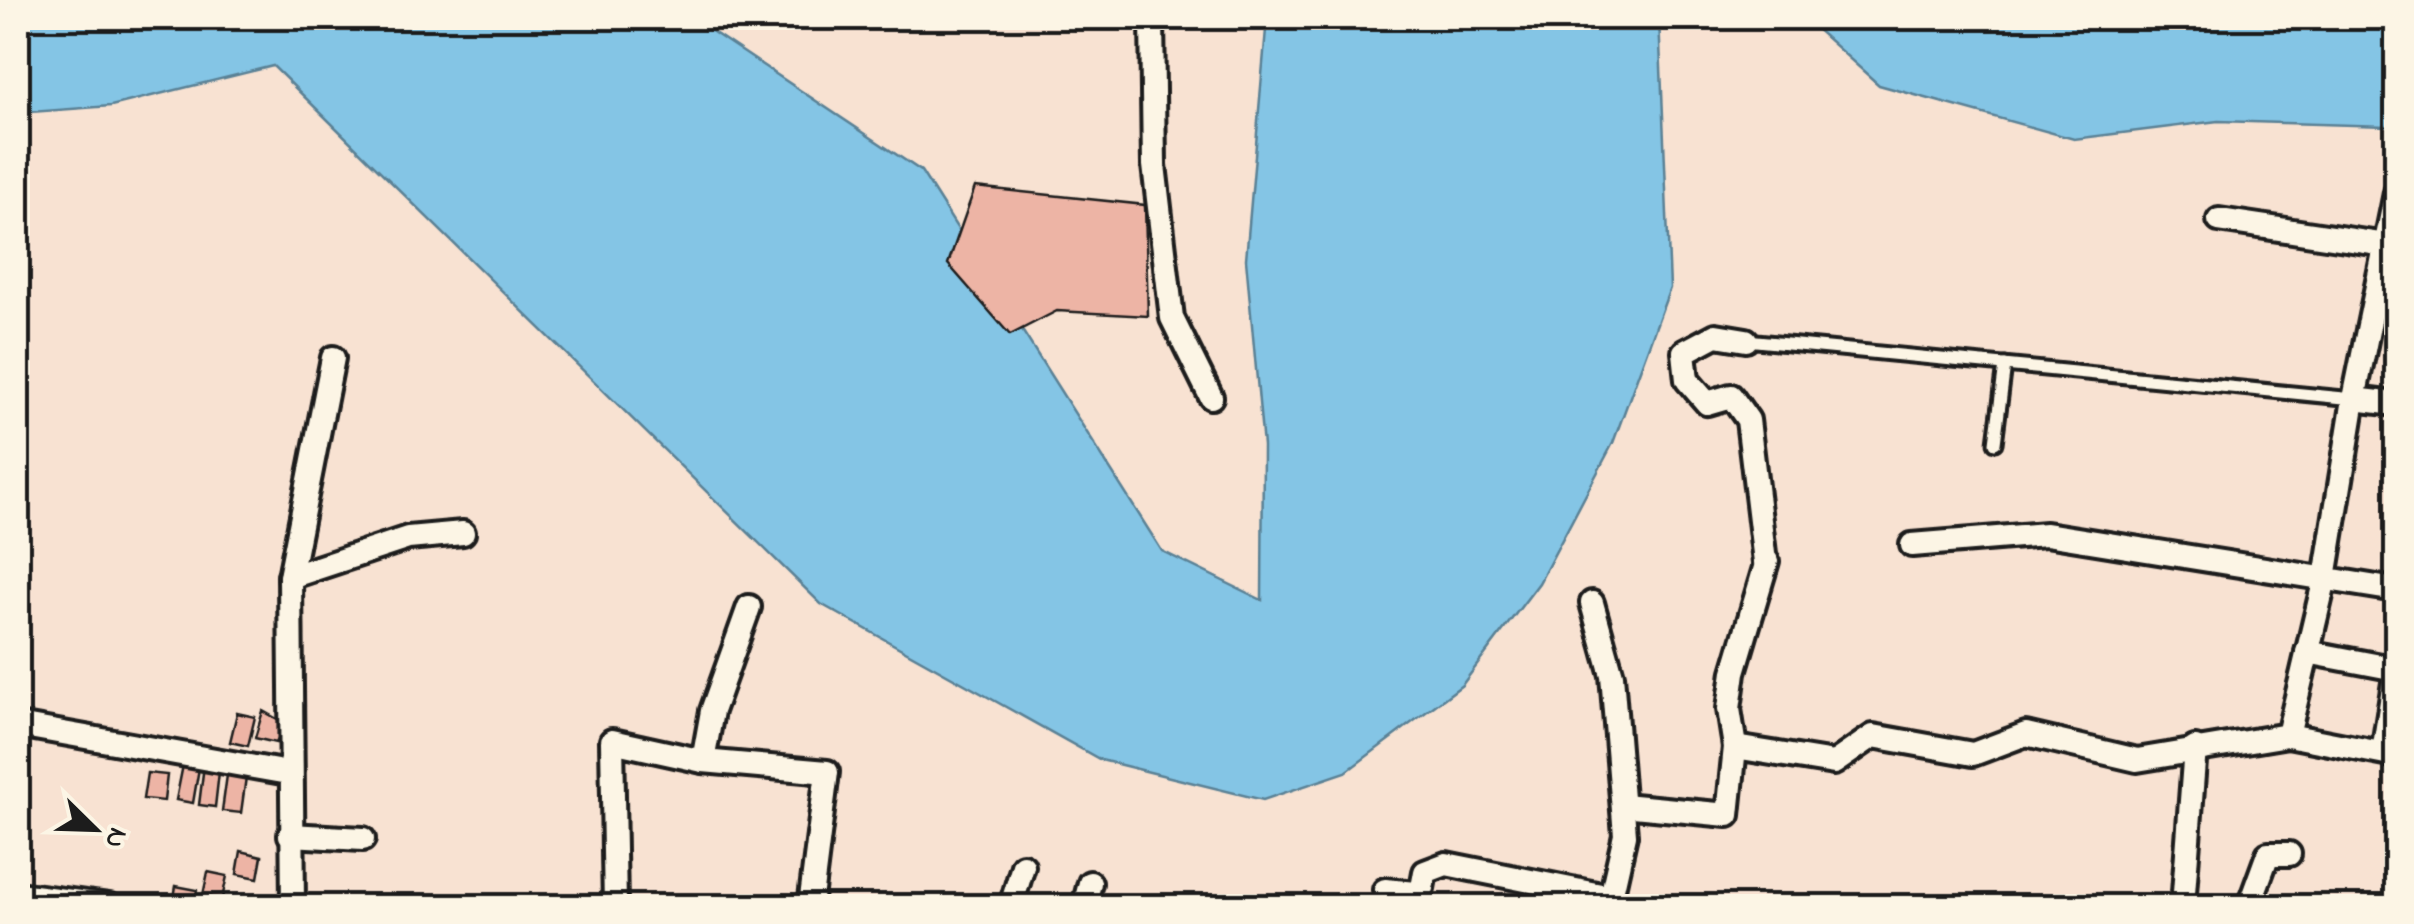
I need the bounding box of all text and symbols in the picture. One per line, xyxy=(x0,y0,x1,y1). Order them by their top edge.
north arrow xyxy=(45,779,145,879)
text: N xyxy=(92,821,137,854)

